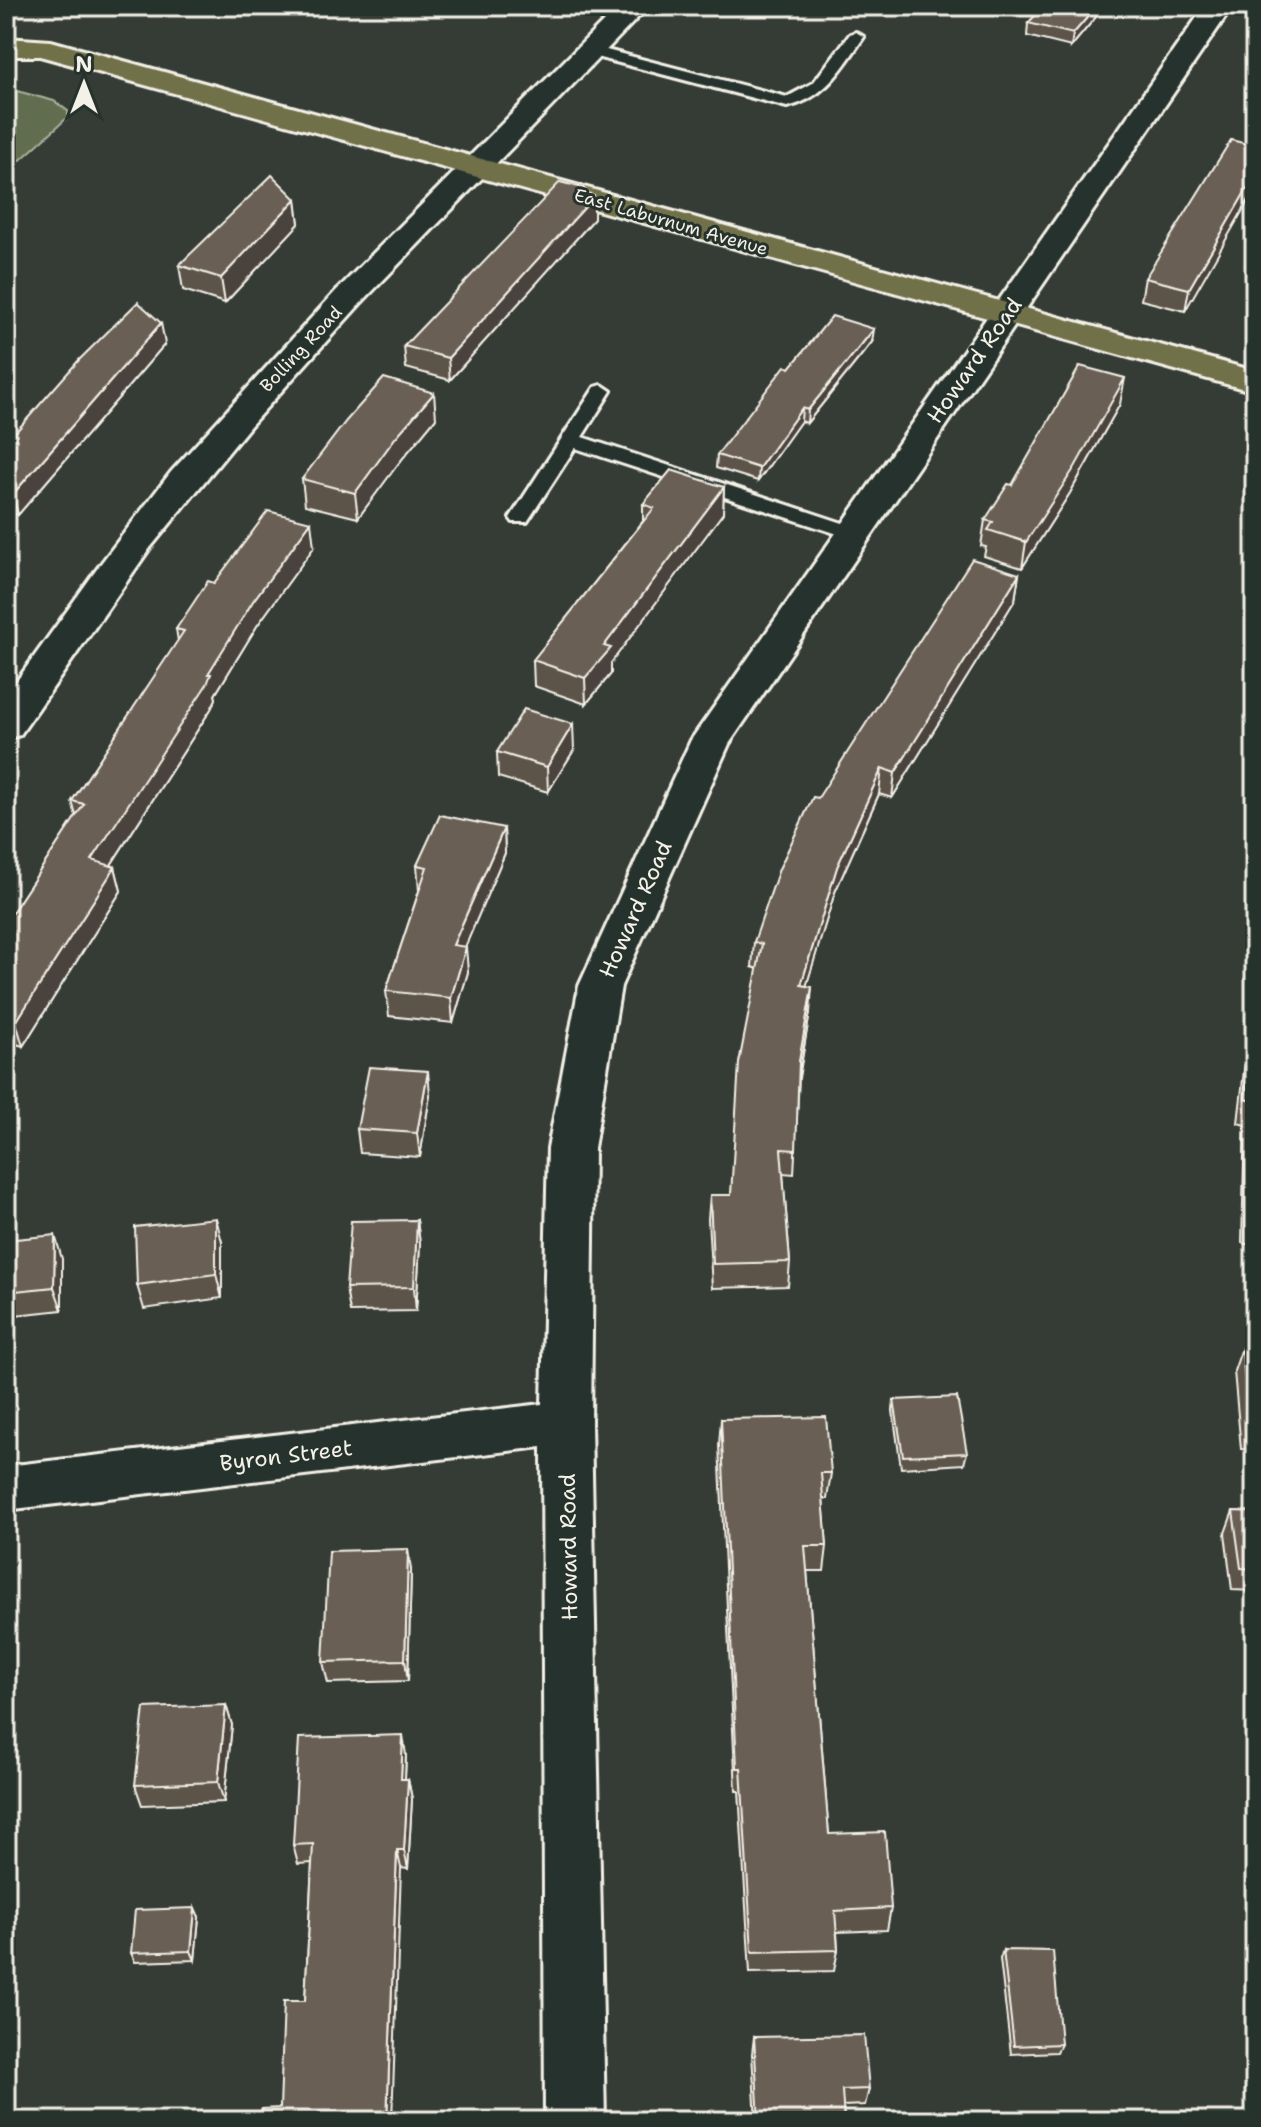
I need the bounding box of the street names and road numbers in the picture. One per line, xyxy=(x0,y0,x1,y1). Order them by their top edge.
street label: East Laburnum Avenue xyxy=(571,183,771,261)
street label: Howard Road xyxy=(920,292,1029,429)
street label: Bolling Road xyxy=(255,301,347,397)
street label: Howard Road xyxy=(592,836,679,982)
street label: Byron Street xyxy=(218,1433,354,1478)
street label: Howard Road xyxy=(553,1473,584,1621)

